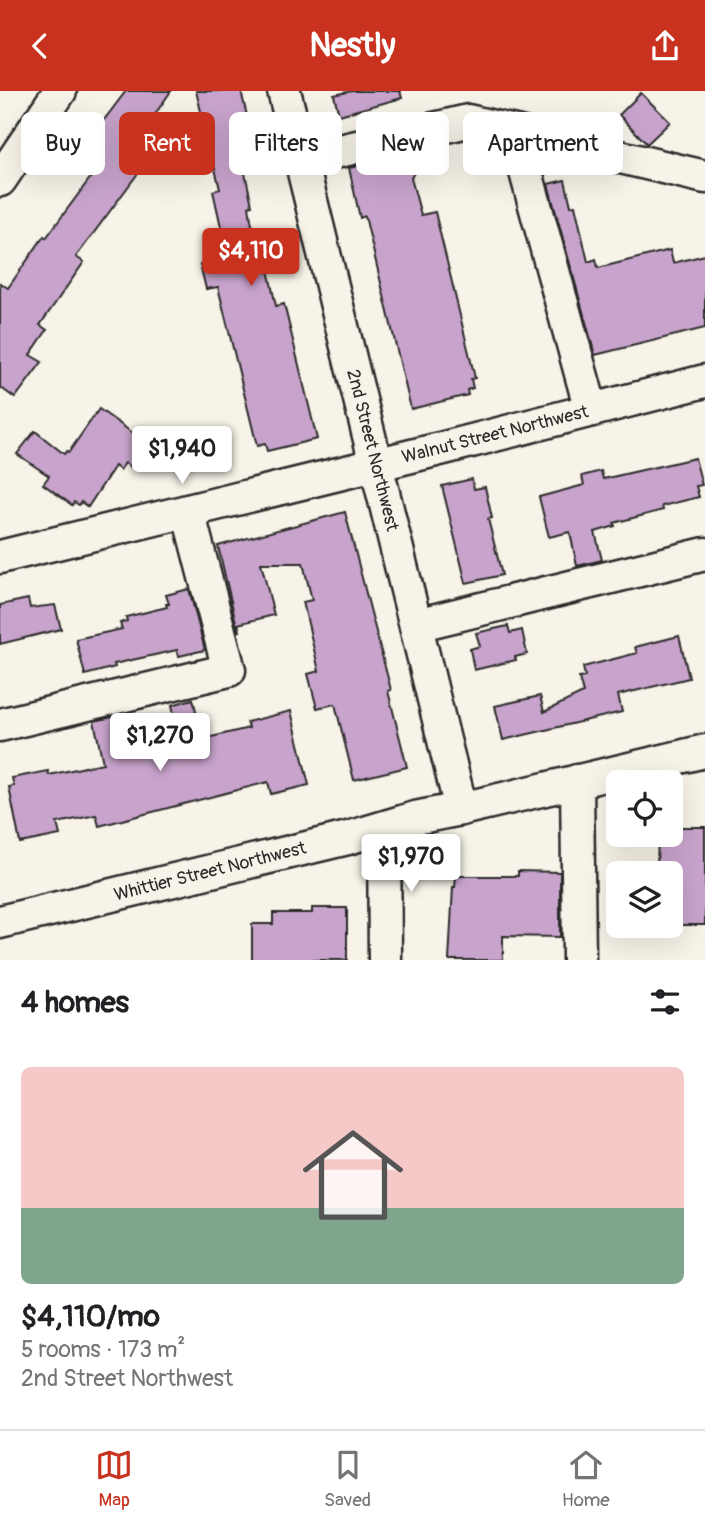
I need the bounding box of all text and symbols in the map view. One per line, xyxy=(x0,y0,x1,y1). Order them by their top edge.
text: Nestly xyxy=(310,26,395,66)
icon: back xyxy=(21,27,59,65)
icon: share xyxy=(646,27,684,65)
chip: Buy xyxy=(21,112,105,175)
chip: Rent xyxy=(119,112,215,175)
chip: Filters xyxy=(229,112,342,175)
chip: New xyxy=(356,112,449,175)
chip: Apartment xyxy=(463,112,623,175)
pin: $4,110 xyxy=(194,229,308,288)
text: $4,110 xyxy=(218,236,284,265)
street label: 2nd Street Northwest xyxy=(341,367,404,534)
street label: Walnut Street Northwest xyxy=(399,400,591,469)
pin: $1,940 xyxy=(125,427,239,486)
text: $1,940 xyxy=(148,434,216,463)
pin: $1,270 xyxy=(103,713,217,773)
text: $1,270 xyxy=(126,721,194,750)
map controls xyxy=(606,770,683,938)
button: locate xyxy=(606,770,683,847)
pin: $1,970 xyxy=(354,835,468,894)
street label: Whittier Street Northwest xyxy=(112,836,309,906)
text: $1,970 xyxy=(377,842,445,871)
button: layers xyxy=(606,861,683,938)
icon: filters xyxy=(646,983,684,1021)
text: 4 homes xyxy=(21,984,129,1021)
icon: home xyxy=(290,1112,416,1238)
text: $4,110/mo xyxy=(21,1298,160,1335)
text: 5 rooms · 173 m² xyxy=(21,1335,185,1364)
text: 2nd Street Northwest xyxy=(21,1364,233,1393)
tab: Map xyxy=(95,1446,133,1512)
tab: Saved xyxy=(324,1446,371,1512)
tab: Home xyxy=(562,1446,610,1512)

